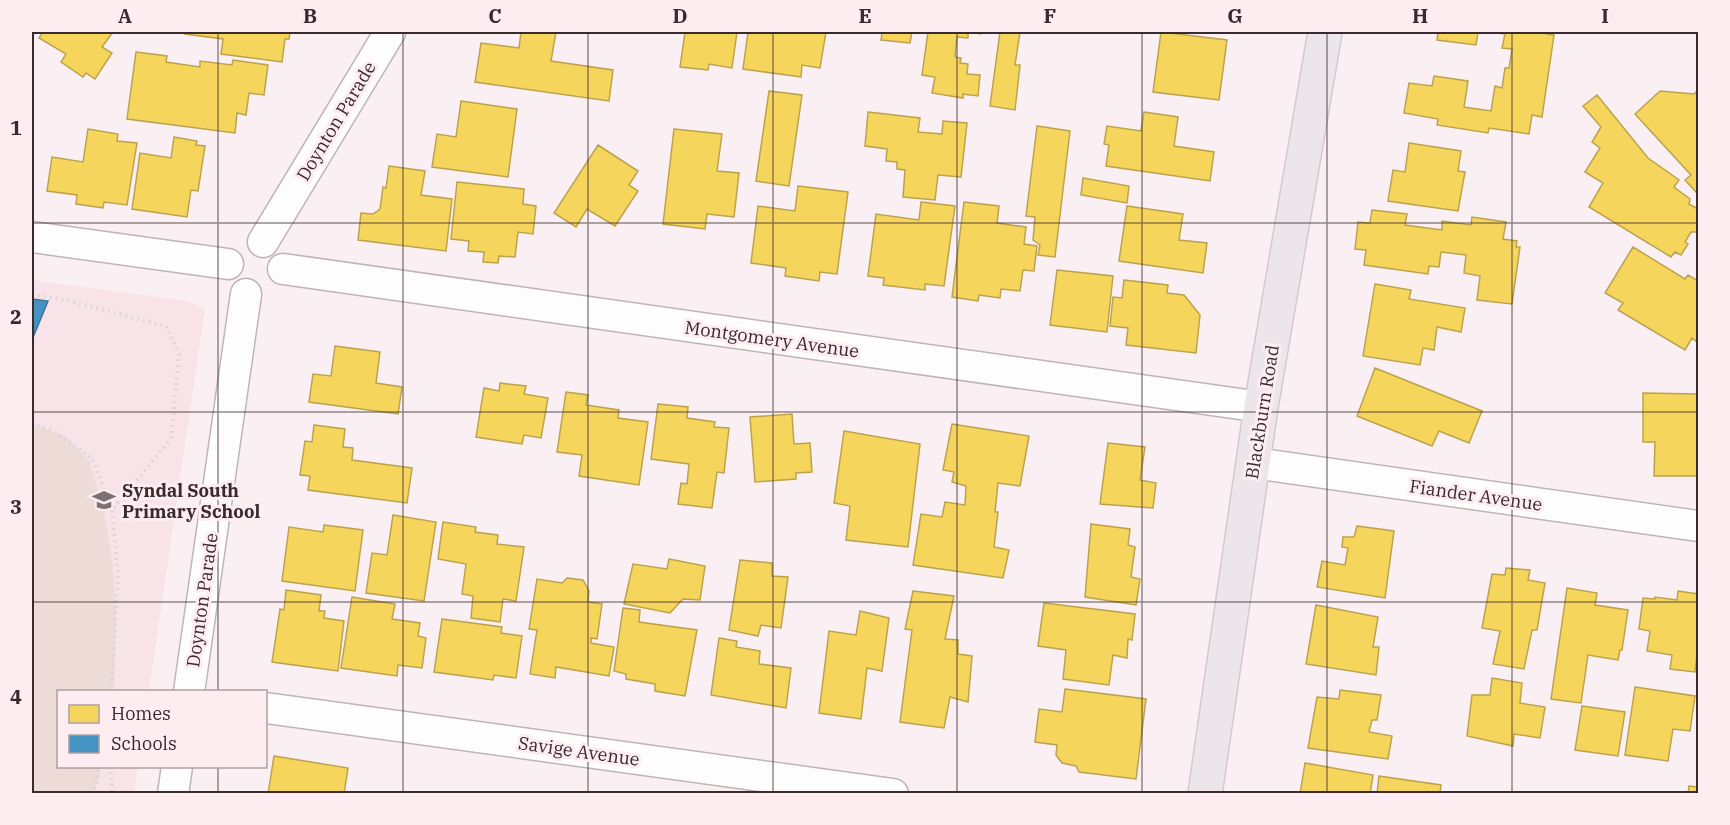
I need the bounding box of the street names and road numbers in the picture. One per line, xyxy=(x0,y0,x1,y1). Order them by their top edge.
street label: Doynton Parade xyxy=(291,57,381,185)
street label: Montgomery Avenue xyxy=(683,315,861,363)
street label: Blackburn Road xyxy=(1240,343,1284,481)
street label: Fiander Avenue xyxy=(1408,474,1544,516)
street label: Doynton Parade xyxy=(181,531,223,669)
street label: Savige Avenue xyxy=(517,731,641,771)

